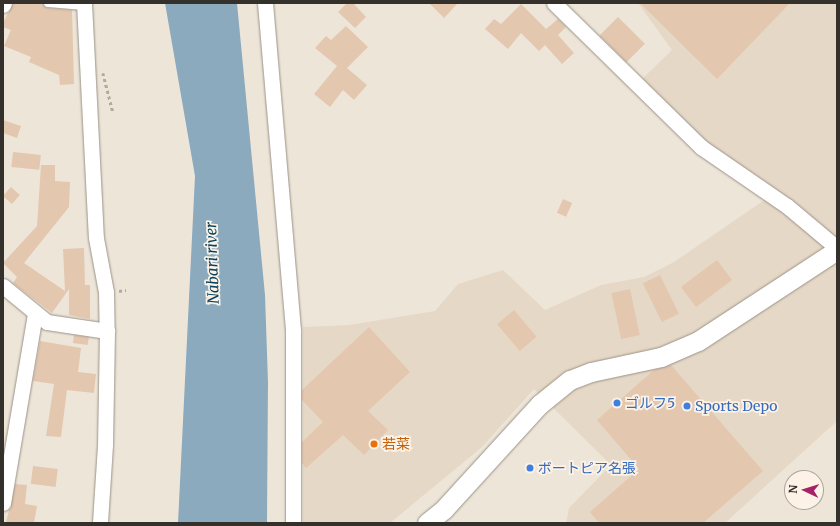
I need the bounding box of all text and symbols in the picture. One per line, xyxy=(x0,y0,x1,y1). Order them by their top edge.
water label: Nabari river xyxy=(202,222,222,304)
place label: ゴルフ5 xyxy=(625,395,675,411)
marker: ゴルフ5 xyxy=(612,398,622,408)
place label: Sports Depo xyxy=(695,398,777,414)
marker: Sports Depo xyxy=(682,401,692,411)
place label: 若菜 xyxy=(382,436,410,452)
marker: 若菜 xyxy=(369,439,379,449)
place label: ボートピア名張 xyxy=(538,460,636,476)
marker: ボートピア名張 xyxy=(525,463,535,473)
north arrow xyxy=(784,470,824,510)
text: N xyxy=(786,484,800,494)

